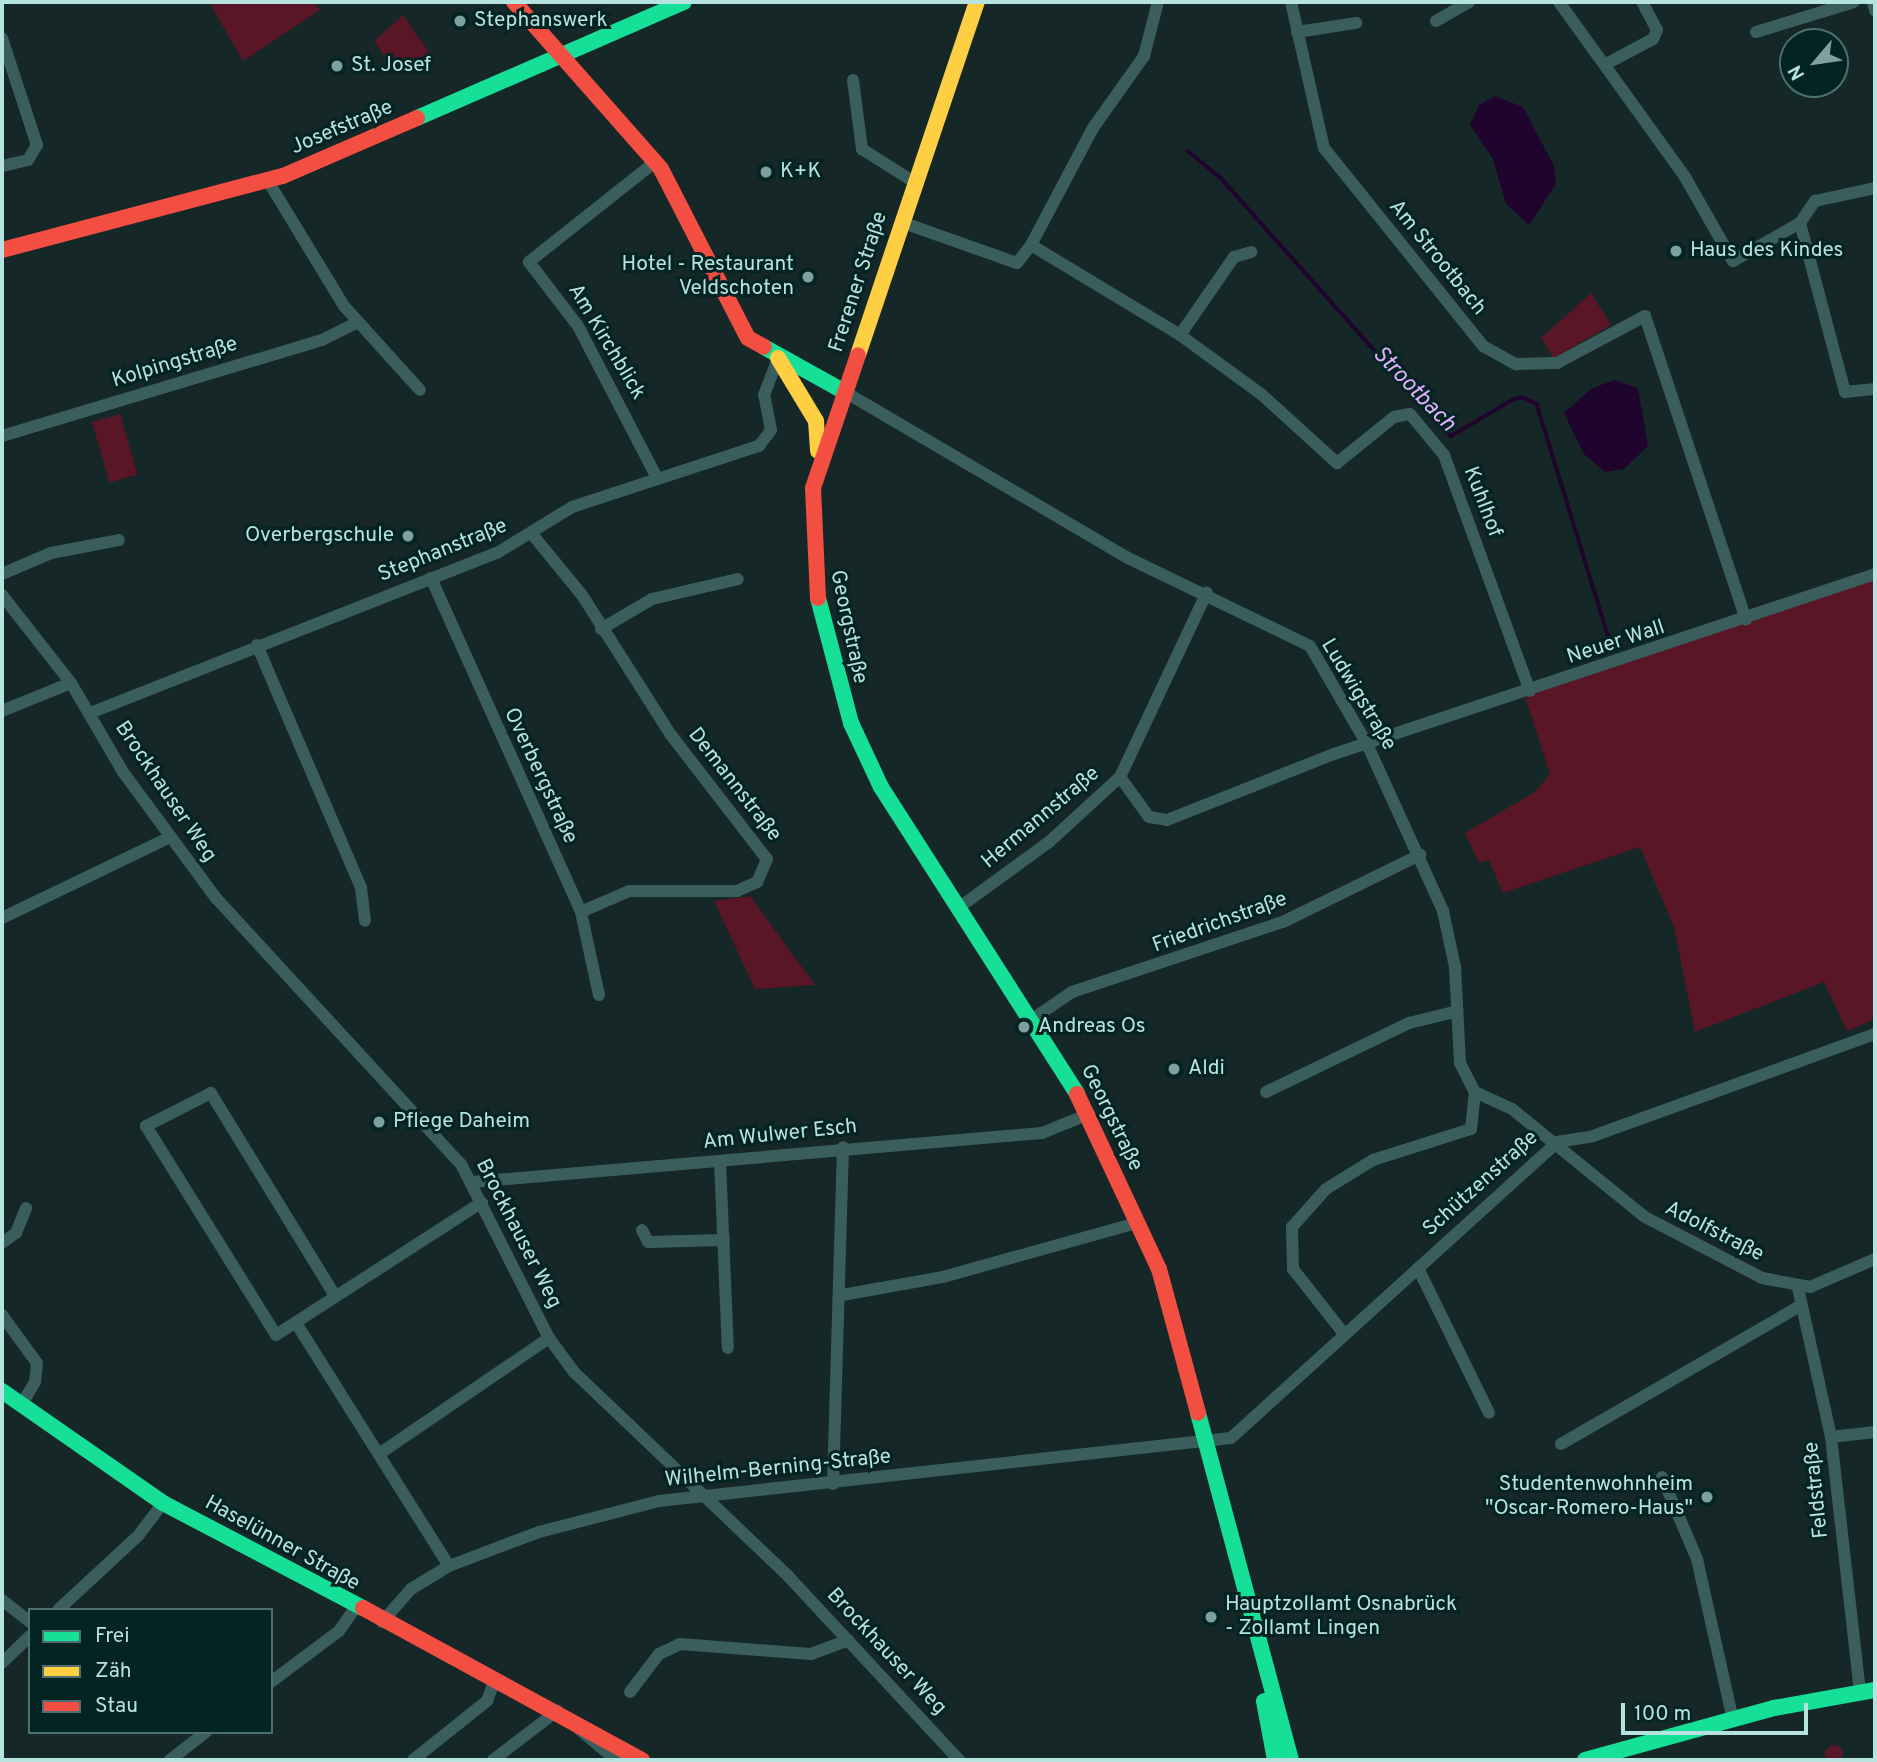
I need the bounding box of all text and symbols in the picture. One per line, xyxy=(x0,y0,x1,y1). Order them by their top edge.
place label: Stephanswerk xyxy=(474,8,608,34)
marker: Stephanswerk xyxy=(452,13,468,29)
north arrow xyxy=(1779,28,1849,98)
place label: St. Josef xyxy=(351,53,431,79)
marker: St. Josef xyxy=(329,58,345,74)
text: N xyxy=(1784,60,1811,84)
street label: Josefstraße xyxy=(287,95,397,161)
place label: K+K xyxy=(780,159,821,185)
marker: K+K xyxy=(758,164,774,180)
street label: Am Strootbach xyxy=(1383,195,1491,321)
street label: Frerener Straße xyxy=(824,208,894,356)
place label: Haus des Kindes xyxy=(1690,238,1843,264)
marker: Haus des Kindes xyxy=(1668,243,1684,259)
place label: Hotel - Restaurant Veldschoten xyxy=(622,252,794,302)
marker: Hotel - Restaurant Veldschoten xyxy=(800,269,816,285)
street label: Am Kirchblick xyxy=(562,280,650,404)
street label: Kolpingstraße xyxy=(109,332,241,394)
water label: Strootbach xyxy=(1365,341,1461,439)
street label: Kuhlhof xyxy=(1457,463,1507,541)
street label: Stephanstraße xyxy=(375,514,511,588)
place label: Overbergschule xyxy=(245,523,394,549)
marker: Overbergschule xyxy=(400,528,416,544)
street label: Georgstraße xyxy=(824,568,872,686)
street label: Neuer Wall xyxy=(1564,615,1668,671)
street label: Ludwigstraße xyxy=(1315,635,1401,755)
street label: Overbergstraße xyxy=(498,704,582,848)
street label: Brockhauser Weg xyxy=(108,717,222,867)
street label: Demannstraße xyxy=(682,723,786,847)
street label: Hermannstraße xyxy=(977,761,1105,875)
street label: Friedrichstraße xyxy=(1149,887,1291,959)
place label: Andreas Os xyxy=(1038,1014,1145,1040)
marker: Andreas Os xyxy=(1016,1019,1032,1035)
place label: Aldi xyxy=(1188,1056,1225,1082)
street label: Georgstraße xyxy=(1074,1061,1148,1175)
marker: Aldi xyxy=(1166,1061,1182,1077)
place label: Pflege Daheim xyxy=(393,1109,530,1135)
marker: Pflege Daheim xyxy=(371,1114,387,1130)
street label: Am Wulwer Esch xyxy=(701,1114,859,1156)
street label: Schützenstraße xyxy=(1418,1126,1544,1242)
street label: Brockhauser Weg xyxy=(469,1155,567,1313)
street label: Adolfstraße xyxy=(1660,1196,1768,1268)
street label: Feldstraße xyxy=(1799,1440,1835,1540)
street label: Wilhelm-Berning-Straße xyxy=(664,1445,892,1493)
place label: Studentenwohnheim "Oscar-Romero-Haus" xyxy=(1485,1472,1693,1522)
marker: Studentenwohnheim "Oscar-Romero-Haus" xyxy=(1699,1489,1715,1505)
street label: Haselünner Straße xyxy=(200,1491,364,1597)
street label: Brockhauser Weg xyxy=(821,1583,951,1721)
place label: Hauptzollamt Osnabrück - Zollamt Lingen xyxy=(1225,1592,1457,1642)
legend xyxy=(28,1608,273,1734)
marker: Hauptzollamt Osnabrück - Zollamt Lingen xyxy=(1203,1609,1219,1625)
text: Frei xyxy=(95,1623,130,1650)
text: Zäh xyxy=(95,1658,132,1685)
scale bar xyxy=(1625,1688,1812,1732)
text: Stau xyxy=(95,1693,138,1720)
text: 100 m xyxy=(1634,1701,1691,1728)

